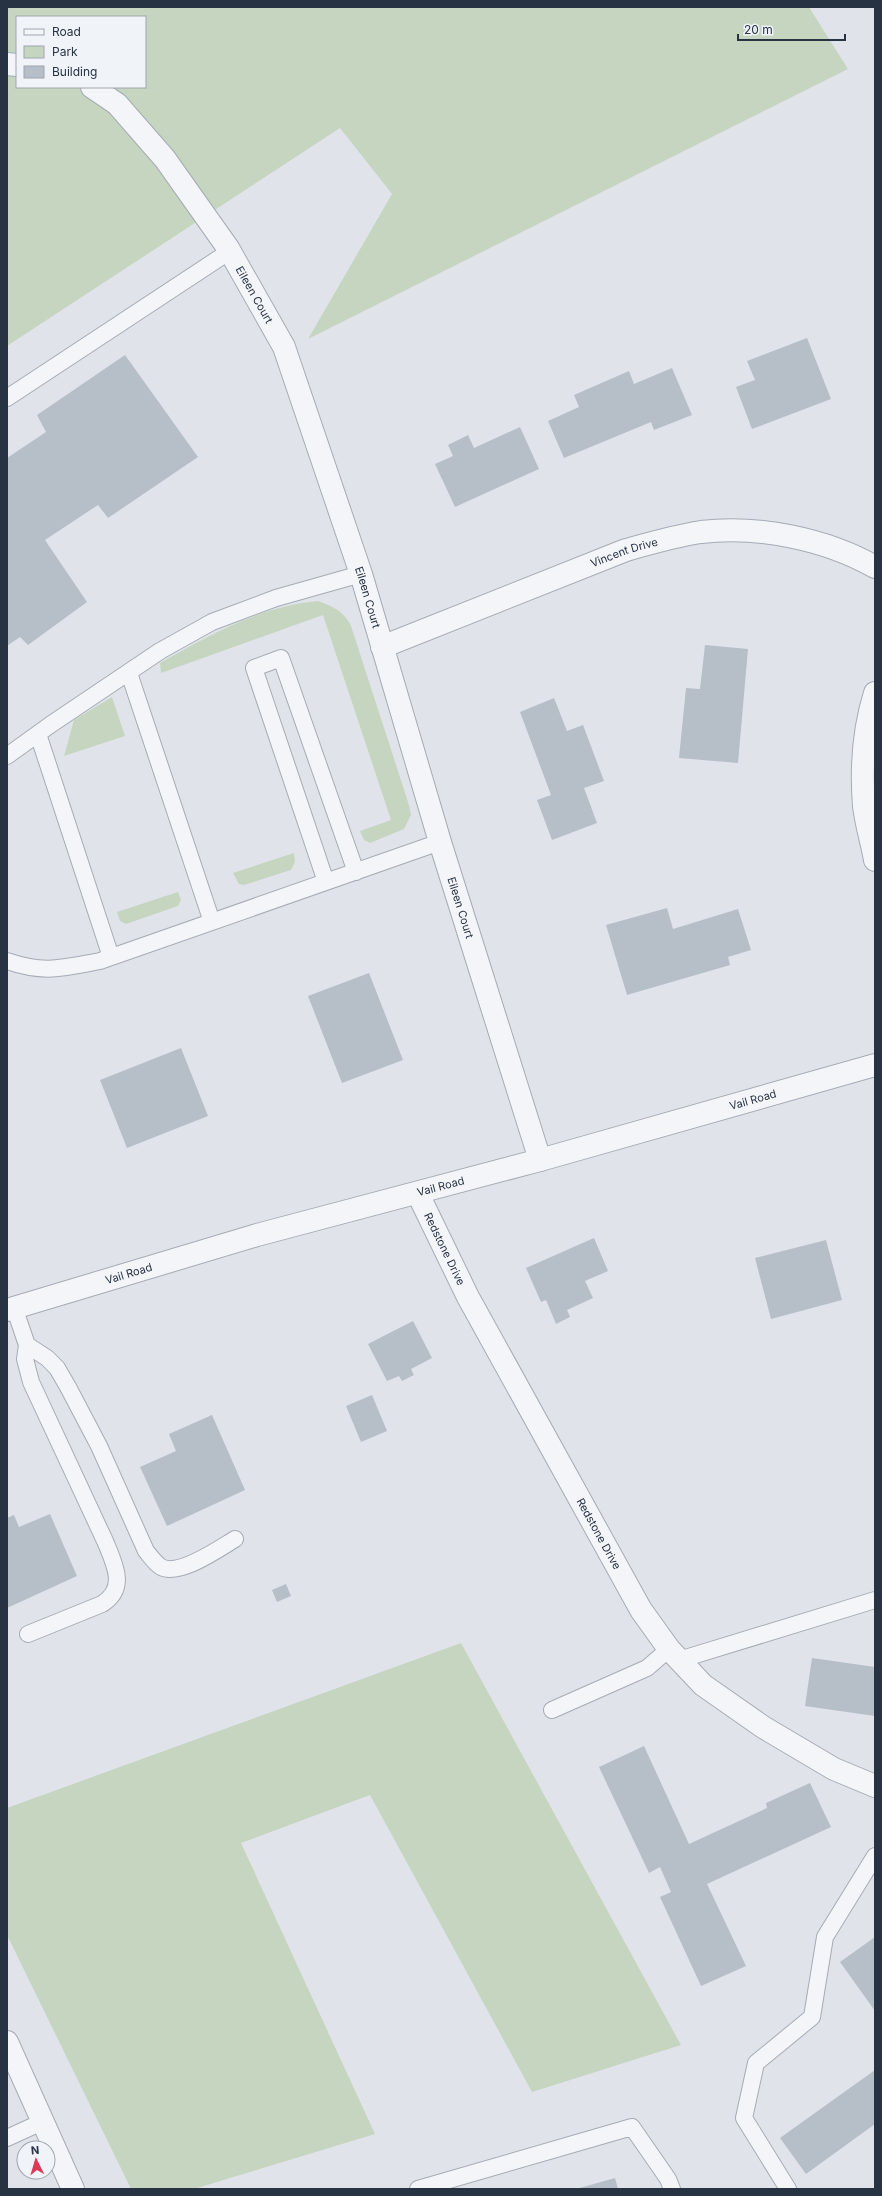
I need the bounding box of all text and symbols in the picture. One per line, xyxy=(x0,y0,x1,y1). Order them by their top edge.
legend xyxy=(16,16,146,88)
scale bar xyxy=(738,16,845,42)
text: 20 m xyxy=(744,22,773,37)
text: Road xyxy=(52,24,81,39)
text: Park xyxy=(52,44,78,59)
text: Building xyxy=(52,64,97,79)
street label: Eileen Court xyxy=(233,264,276,326)
street label: Vincent Drive xyxy=(588,535,659,570)
street label: Eileen Court xyxy=(352,565,384,630)
street label: Eileen Court xyxy=(444,875,477,940)
street label: Vail Road xyxy=(728,1086,778,1113)
street label: Vail Road xyxy=(416,1173,466,1199)
street label: Redstone Drive xyxy=(421,1210,468,1288)
street label: Vail Road xyxy=(104,1260,154,1287)
street label: Redstone Drive xyxy=(574,1496,624,1572)
north arrow xyxy=(16,2140,56,2180)
text: N xyxy=(30,2143,40,2157)

